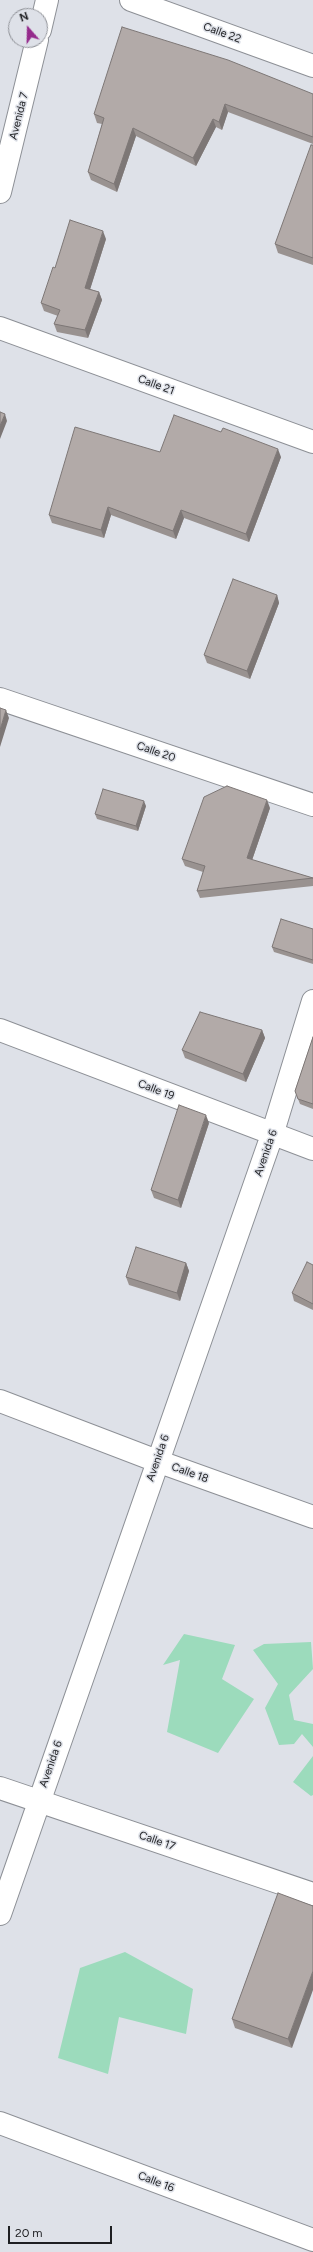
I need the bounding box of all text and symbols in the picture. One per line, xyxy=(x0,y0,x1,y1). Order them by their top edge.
north arrow xyxy=(8,8,48,48)
text: N xyxy=(18,10,30,25)
street label: Calle 22 xyxy=(201,20,243,46)
street label: Avenida 7 xyxy=(7,91,31,141)
street label: Calle 21 xyxy=(136,372,176,398)
street label: Calle 20 xyxy=(135,739,177,765)
street label: Calle 19 xyxy=(136,1077,176,1103)
street label: Avenida 6 xyxy=(252,1128,280,1178)
street label: Avenida 6 xyxy=(144,1433,172,1483)
street label: Calle 18 xyxy=(170,1460,210,1486)
street label: Avenida 6 xyxy=(37,1739,65,1789)
street label: Calle 17 xyxy=(137,1829,177,1853)
street label: Calle 16 xyxy=(136,2169,176,2195)
scale bar xyxy=(10,2218,114,2244)
text: 20 m xyxy=(15,2226,43,2240)

